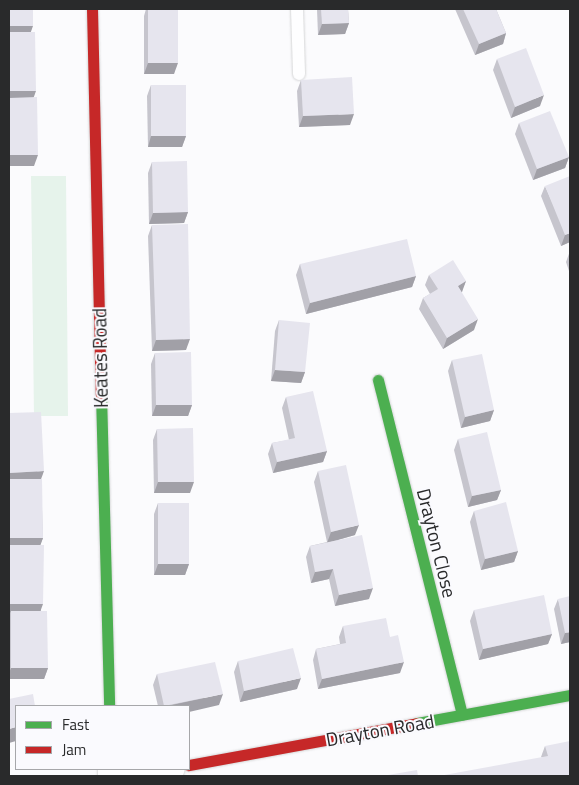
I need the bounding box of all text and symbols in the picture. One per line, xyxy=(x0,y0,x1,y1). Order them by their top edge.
street label: Keates Road xyxy=(88,308,112,408)
street label: Drayton Close xyxy=(412,486,462,600)
legend xyxy=(15,705,190,770)
street label: Drayton Road xyxy=(324,709,436,751)
text: Fast xyxy=(62,713,89,736)
text: Jam xyxy=(62,738,86,761)

